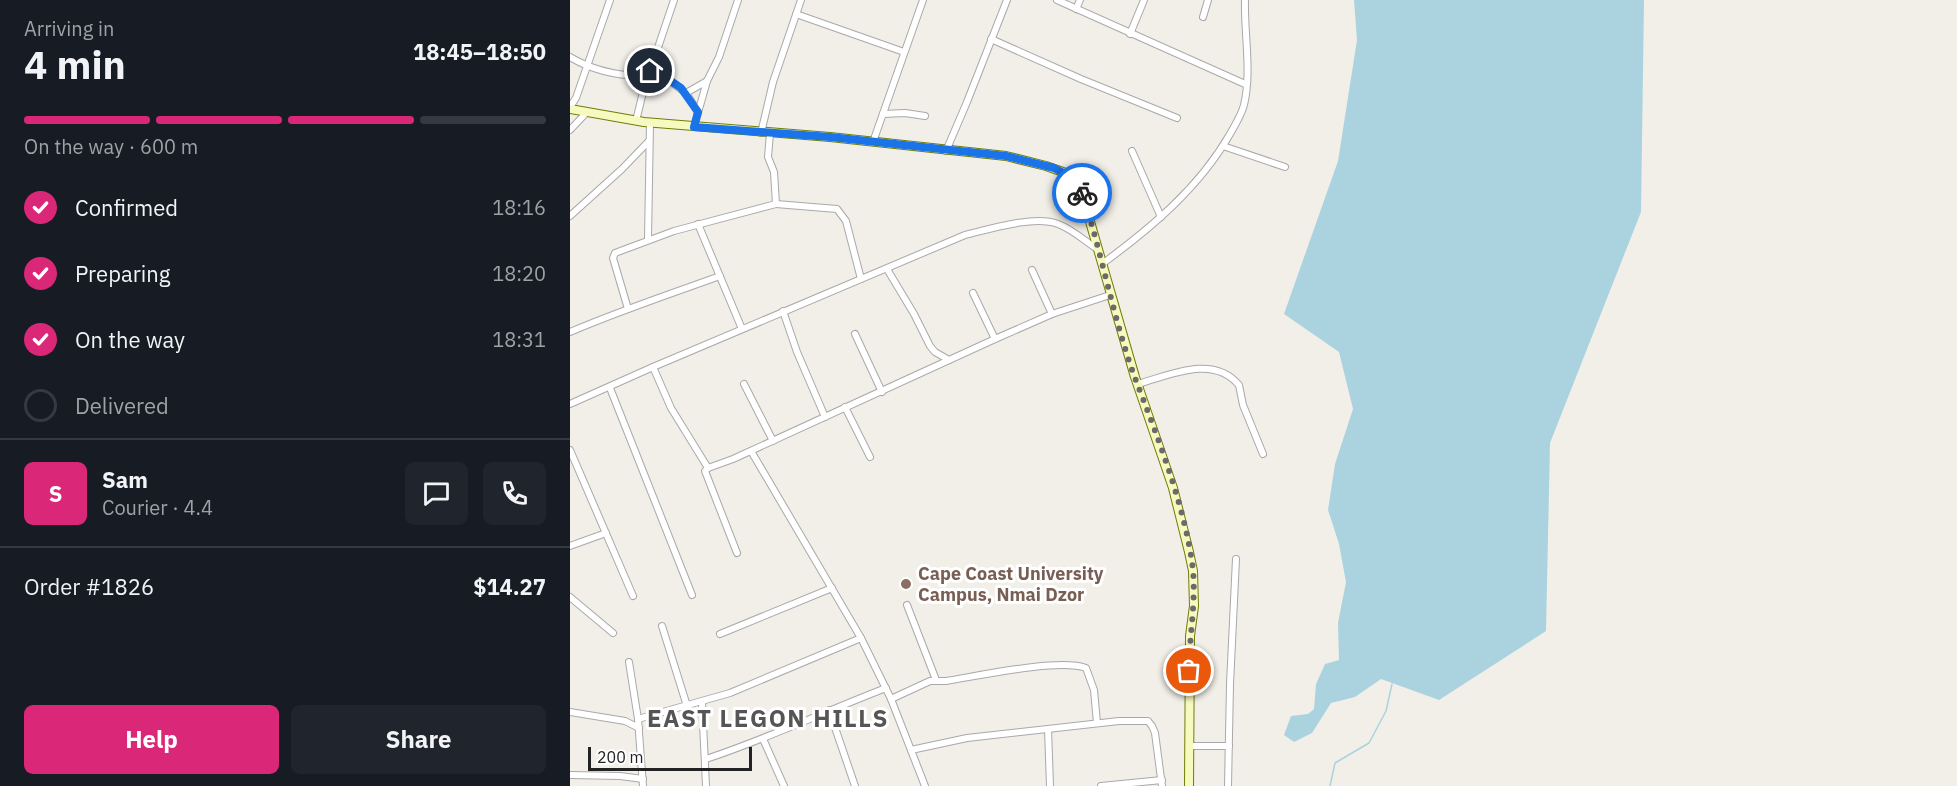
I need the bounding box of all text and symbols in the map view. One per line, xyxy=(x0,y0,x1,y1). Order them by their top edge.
text: Arriving in xyxy=(24,15,114,42)
text: 18:45–18:50 xyxy=(413,37,546,66)
text: 4 min xyxy=(24,39,126,90)
pin xyxy=(624,45,675,96)
icon: home xyxy=(633,54,666,87)
text: On the way · 600 m xyxy=(24,133,198,160)
courier xyxy=(1052,163,1112,223)
icon: bike xyxy=(1066,177,1099,210)
icon: check xyxy=(24,191,57,224)
text: Confirmed xyxy=(75,193,178,222)
text: 18:16 xyxy=(492,194,546,221)
icon: check xyxy=(24,257,57,290)
text: Preparing xyxy=(75,259,170,288)
text: 18:20 xyxy=(492,260,546,287)
icon: check xyxy=(24,323,57,356)
text: On the way xyxy=(75,325,185,354)
text: 18:31 xyxy=(492,326,546,353)
text: Delivered xyxy=(75,391,169,420)
button: chat xyxy=(405,462,468,525)
button: phone xyxy=(483,462,546,525)
text: Sam xyxy=(102,465,148,494)
text: S xyxy=(49,479,62,508)
text: Courier · 4.4 xyxy=(102,494,213,521)
place label: Cape Coast University Campus, Nmai Dzor xyxy=(918,562,1104,606)
text: Order #1826 xyxy=(24,572,154,601)
text: $14.27 xyxy=(473,572,546,601)
marker: Cape Coast University Campus, Nmai Dzor xyxy=(899,577,913,591)
pin xyxy=(1163,645,1214,696)
icon: bag xyxy=(1172,654,1205,687)
district label: EAST LEGON HILLS xyxy=(647,702,889,734)
button: Help xyxy=(24,705,279,774)
button: Share xyxy=(291,705,546,774)
scale bar xyxy=(588,744,752,772)
text: 200 m xyxy=(597,747,644,767)

